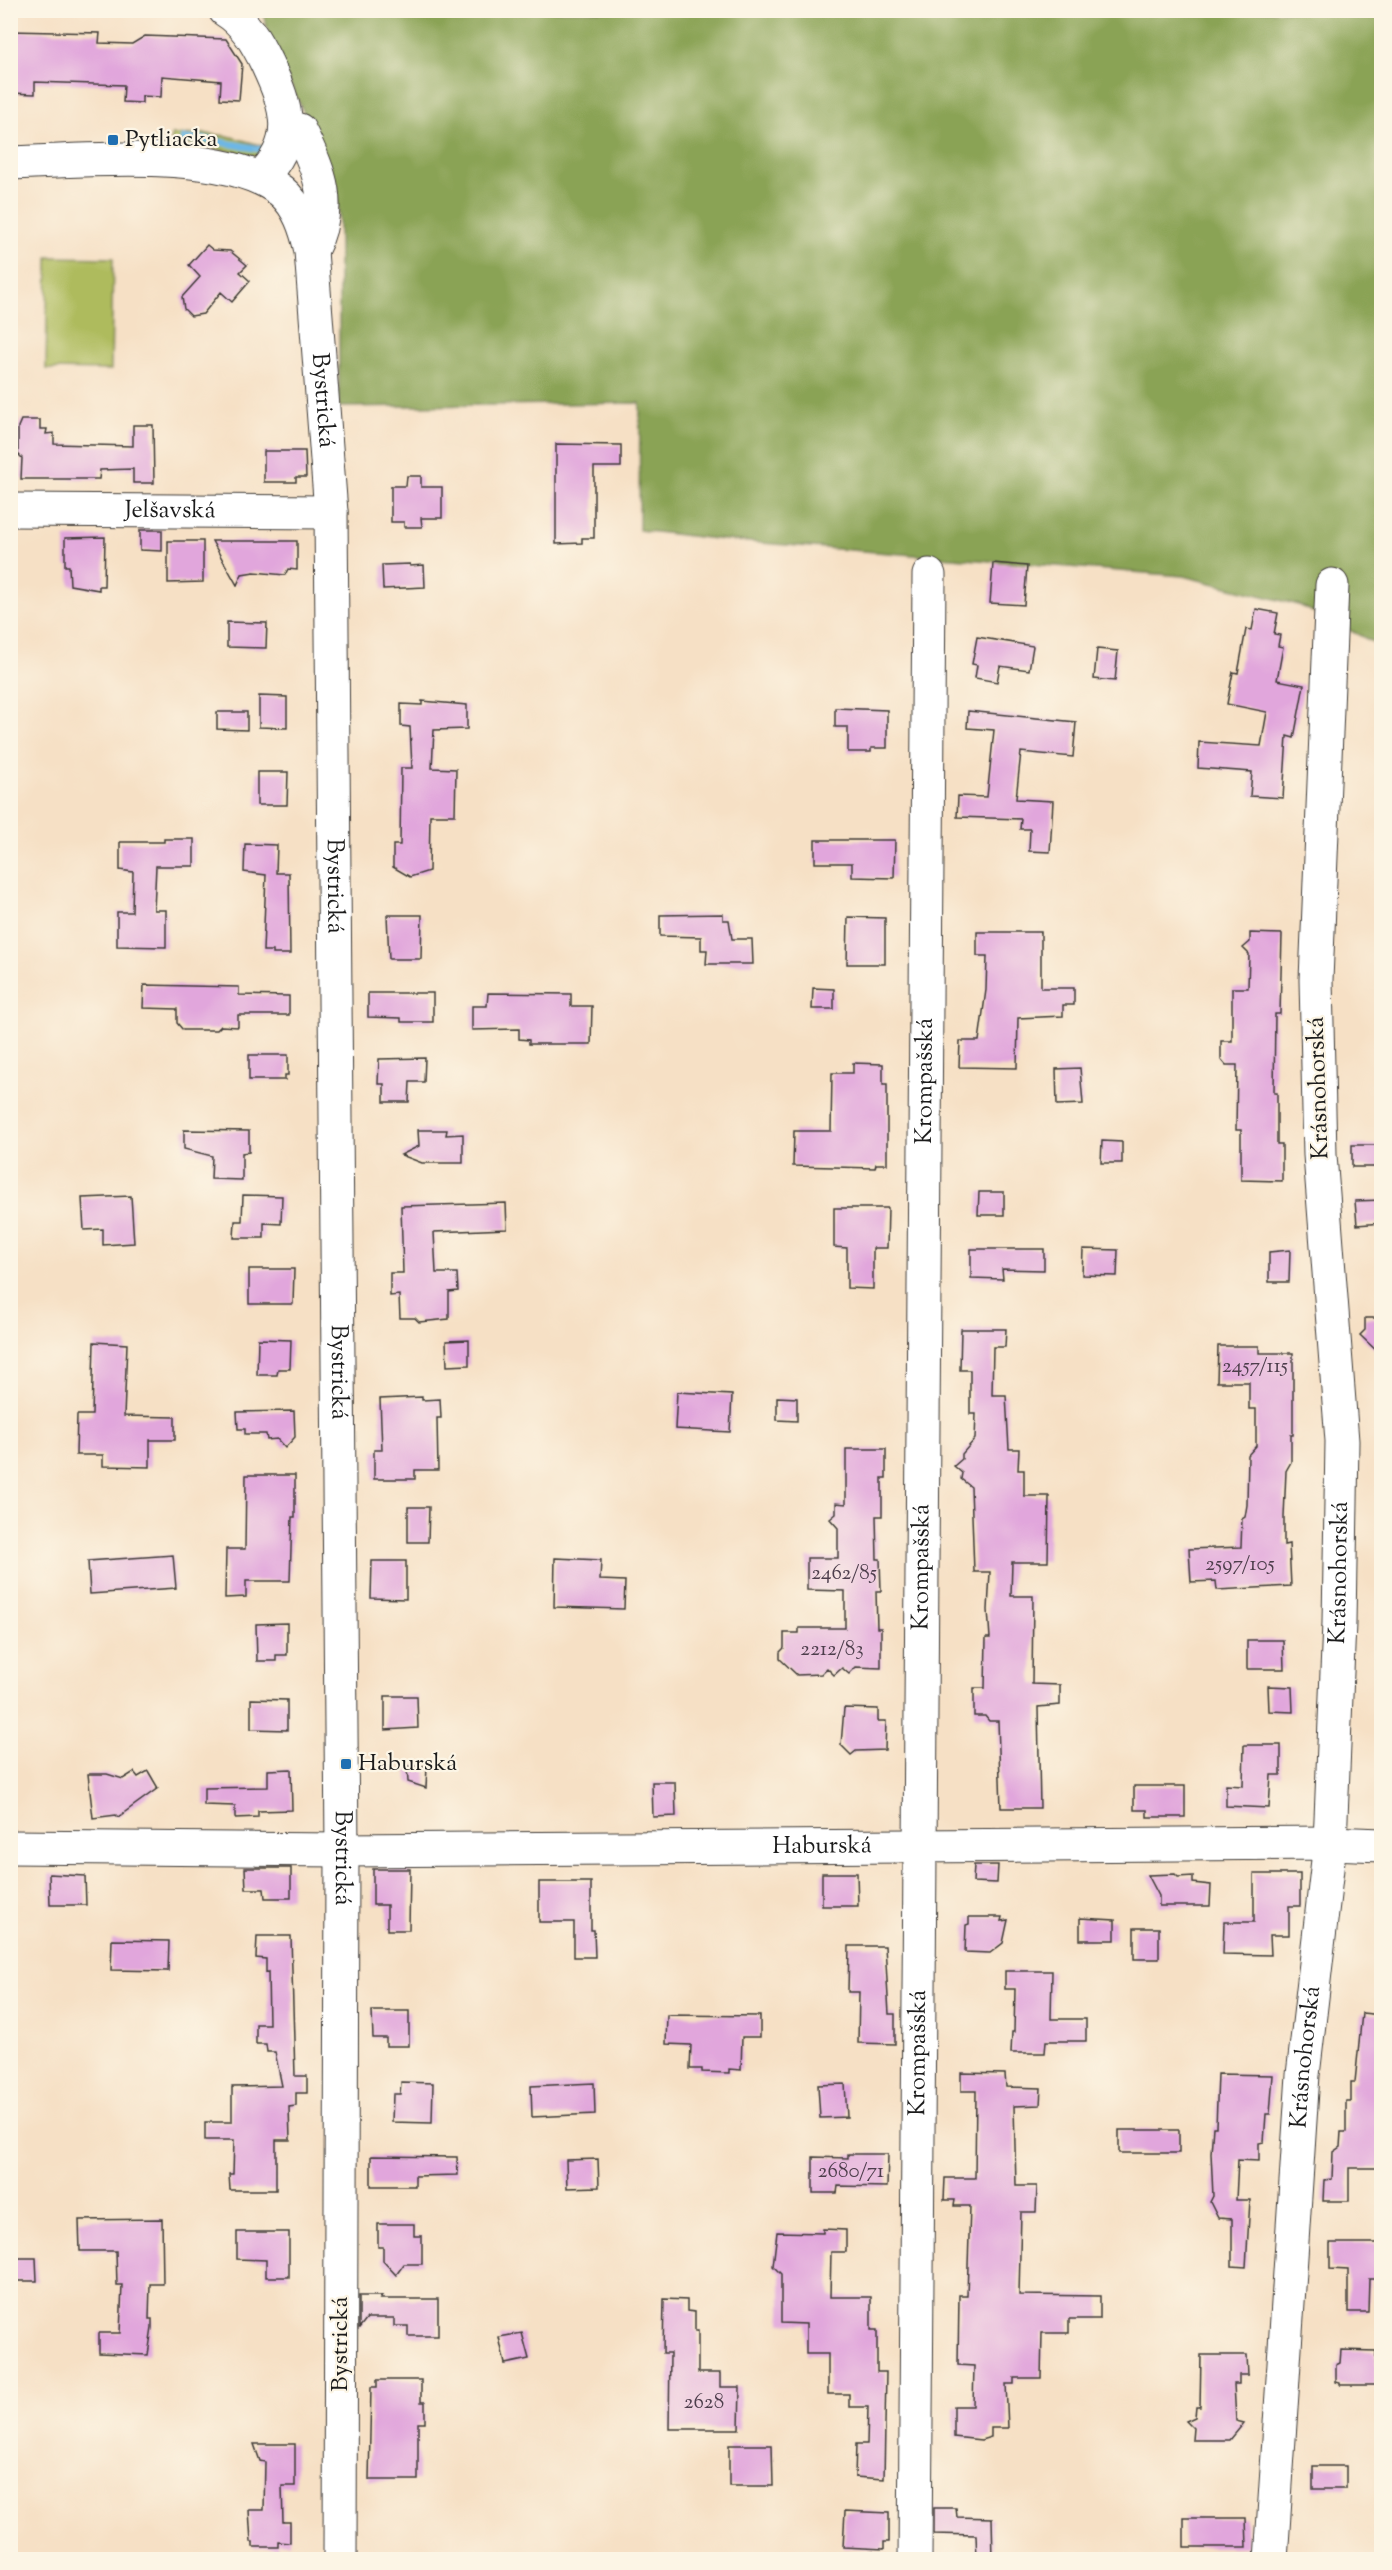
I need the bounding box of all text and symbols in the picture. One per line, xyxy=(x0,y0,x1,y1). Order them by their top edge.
place label: Pytliacka xyxy=(125,123,217,157)
marker: Pytliacka xyxy=(106,133,120,147)
street label: Bystrická xyxy=(302,352,343,449)
street label: Jelšavská xyxy=(122,494,216,528)
street label: Bystrická xyxy=(317,838,351,934)
street label: Krásnohorská xyxy=(1300,1016,1338,1160)
street label: Krompašská xyxy=(908,1018,943,1144)
street label: Bystrická xyxy=(321,1324,355,1420)
house number: 2457/115 xyxy=(1222,1352,1288,1382)
street label: Krásnohorská xyxy=(1321,1501,1358,1645)
street label: Krompašská xyxy=(905,1504,939,1630)
house number: 2597/105 xyxy=(1205,1550,1275,1580)
house number: 2462/85 xyxy=(811,1559,877,1589)
house number: 2212/83 xyxy=(800,1635,864,1665)
place label: Haburská xyxy=(358,1747,457,1781)
marker: Haburská xyxy=(339,1757,353,1771)
street label: Bystrická xyxy=(325,1810,359,1906)
street label: Haburská xyxy=(772,1829,872,1864)
street label: Krásnohorská xyxy=(1283,1984,1330,2130)
street label: Krompašská xyxy=(901,1990,936,2116)
house number: 2680/71 xyxy=(818,2157,884,2187)
street label: Bystrická xyxy=(324,2296,358,2392)
house number: 2628 xyxy=(684,2388,724,2418)

